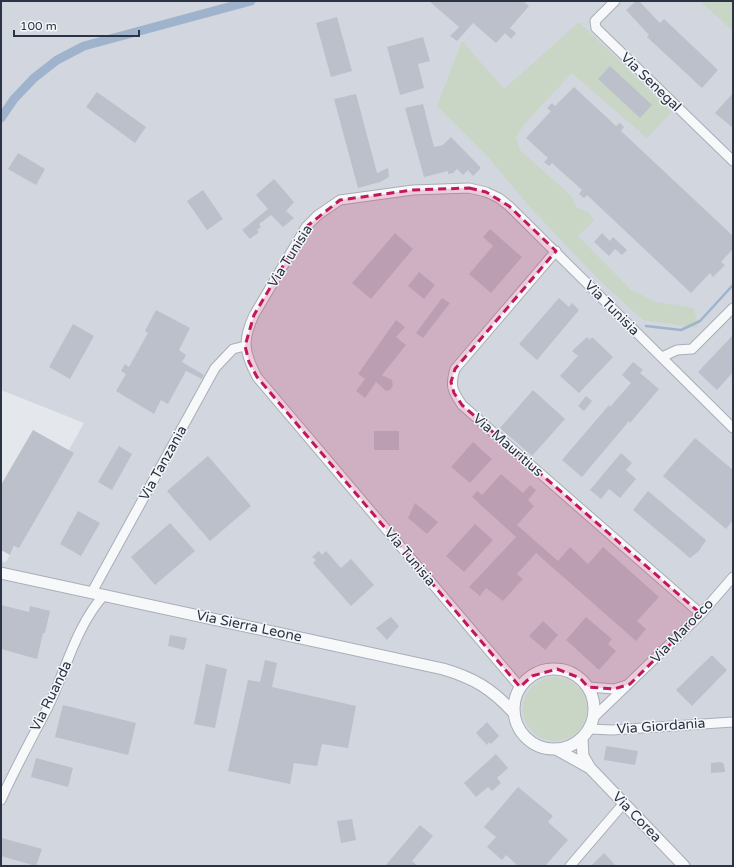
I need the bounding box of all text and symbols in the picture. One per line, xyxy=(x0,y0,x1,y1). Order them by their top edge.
scale bar xyxy=(14,12,139,38)
text: 100 m xyxy=(20,19,57,33)
street label: Via Senegal xyxy=(617,49,685,115)
street label: Via Tunisia xyxy=(264,221,316,291)
street label: Via Tunisia xyxy=(581,277,643,339)
street label: Via Mauritius xyxy=(469,410,547,480)
street label: Via Tanzania xyxy=(135,423,191,503)
street label: Via Tunisia xyxy=(381,524,439,590)
street label: Via Marocco xyxy=(647,595,717,667)
street label: Via Sierra Leone xyxy=(195,606,303,646)
street label: Via Ruanda xyxy=(27,658,75,734)
street label: Via Giordania xyxy=(616,714,706,738)
street label: Via Corea xyxy=(609,788,665,846)

